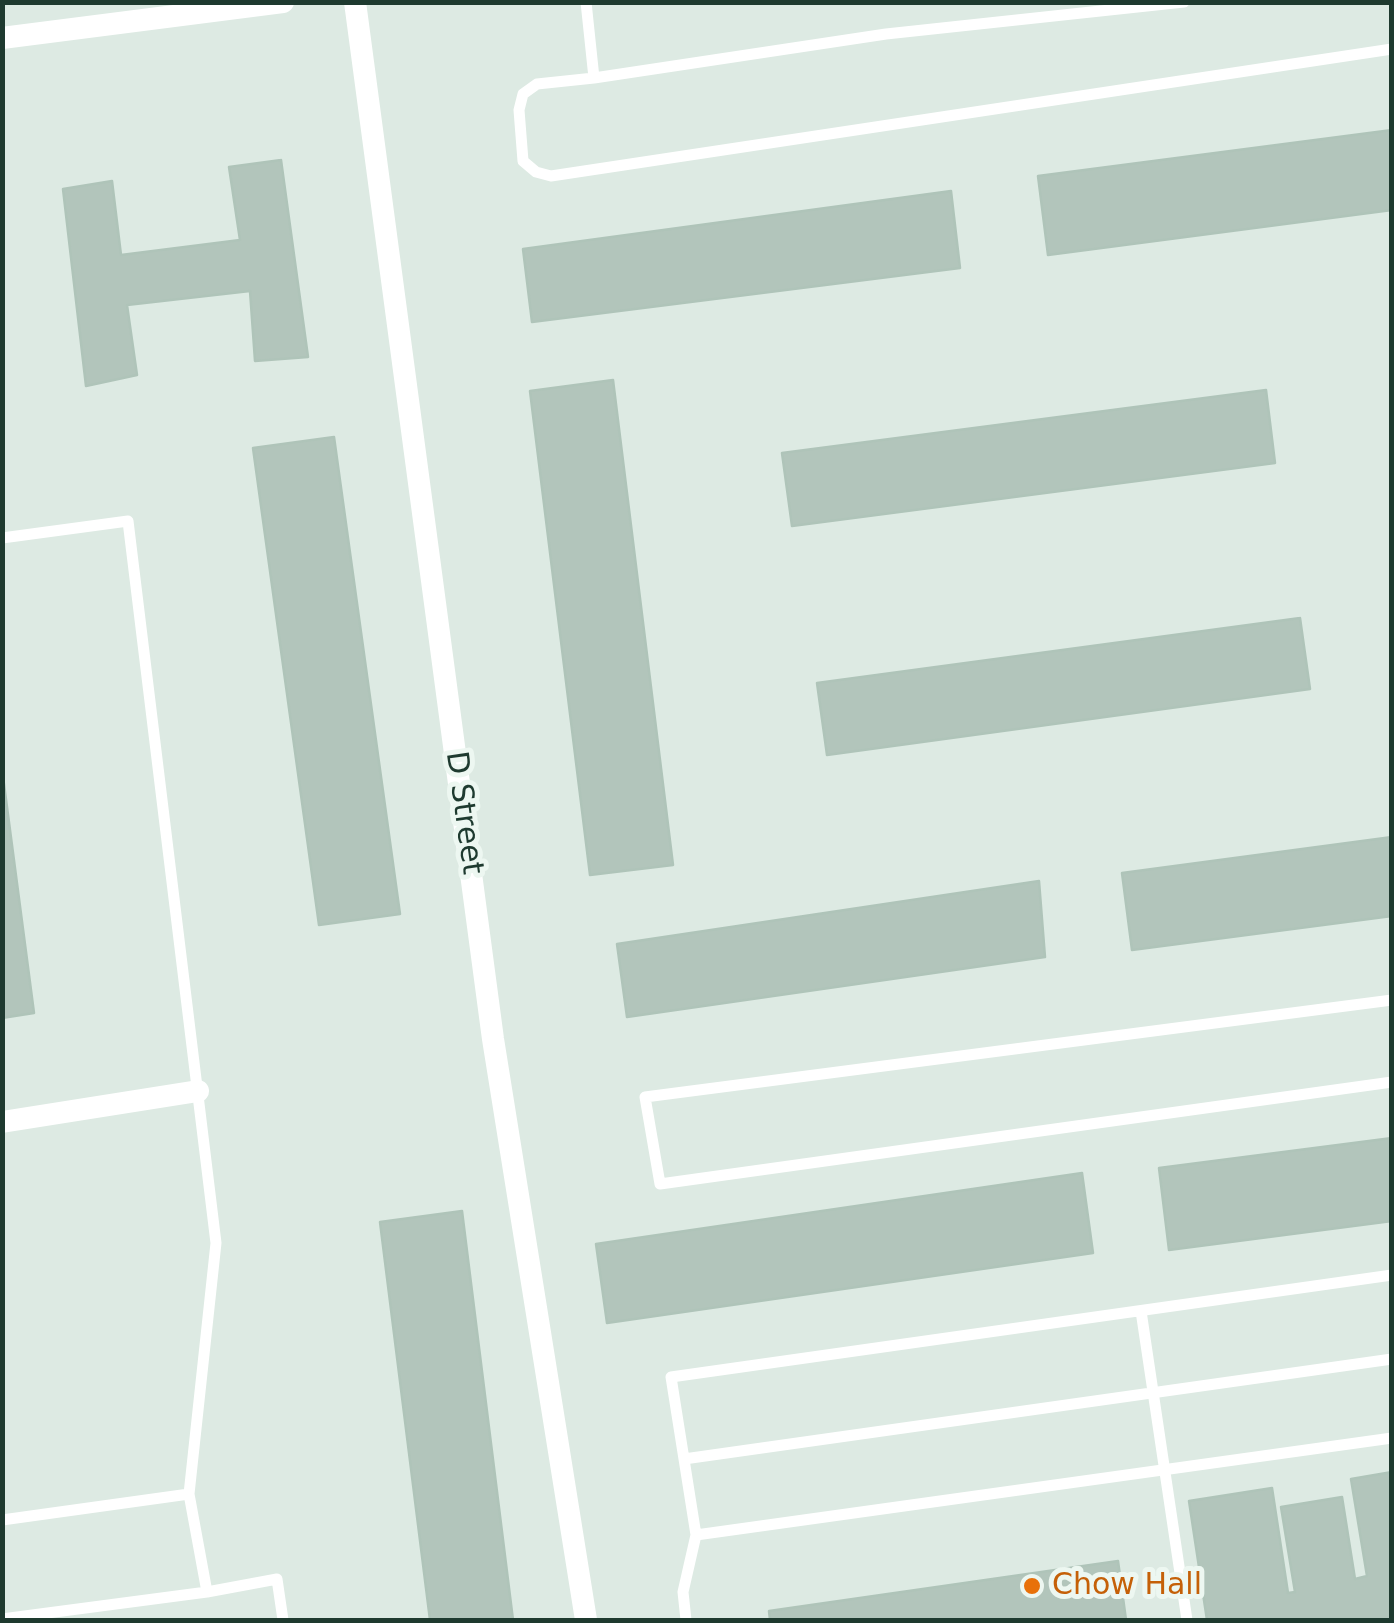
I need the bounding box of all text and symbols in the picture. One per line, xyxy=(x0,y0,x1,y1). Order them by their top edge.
street label: D Street xyxy=(437,749,489,877)
place label: Chow Hall xyxy=(1052,1568,1202,1604)
marker: Chow Hall xyxy=(1021,1575,1043,1597)

